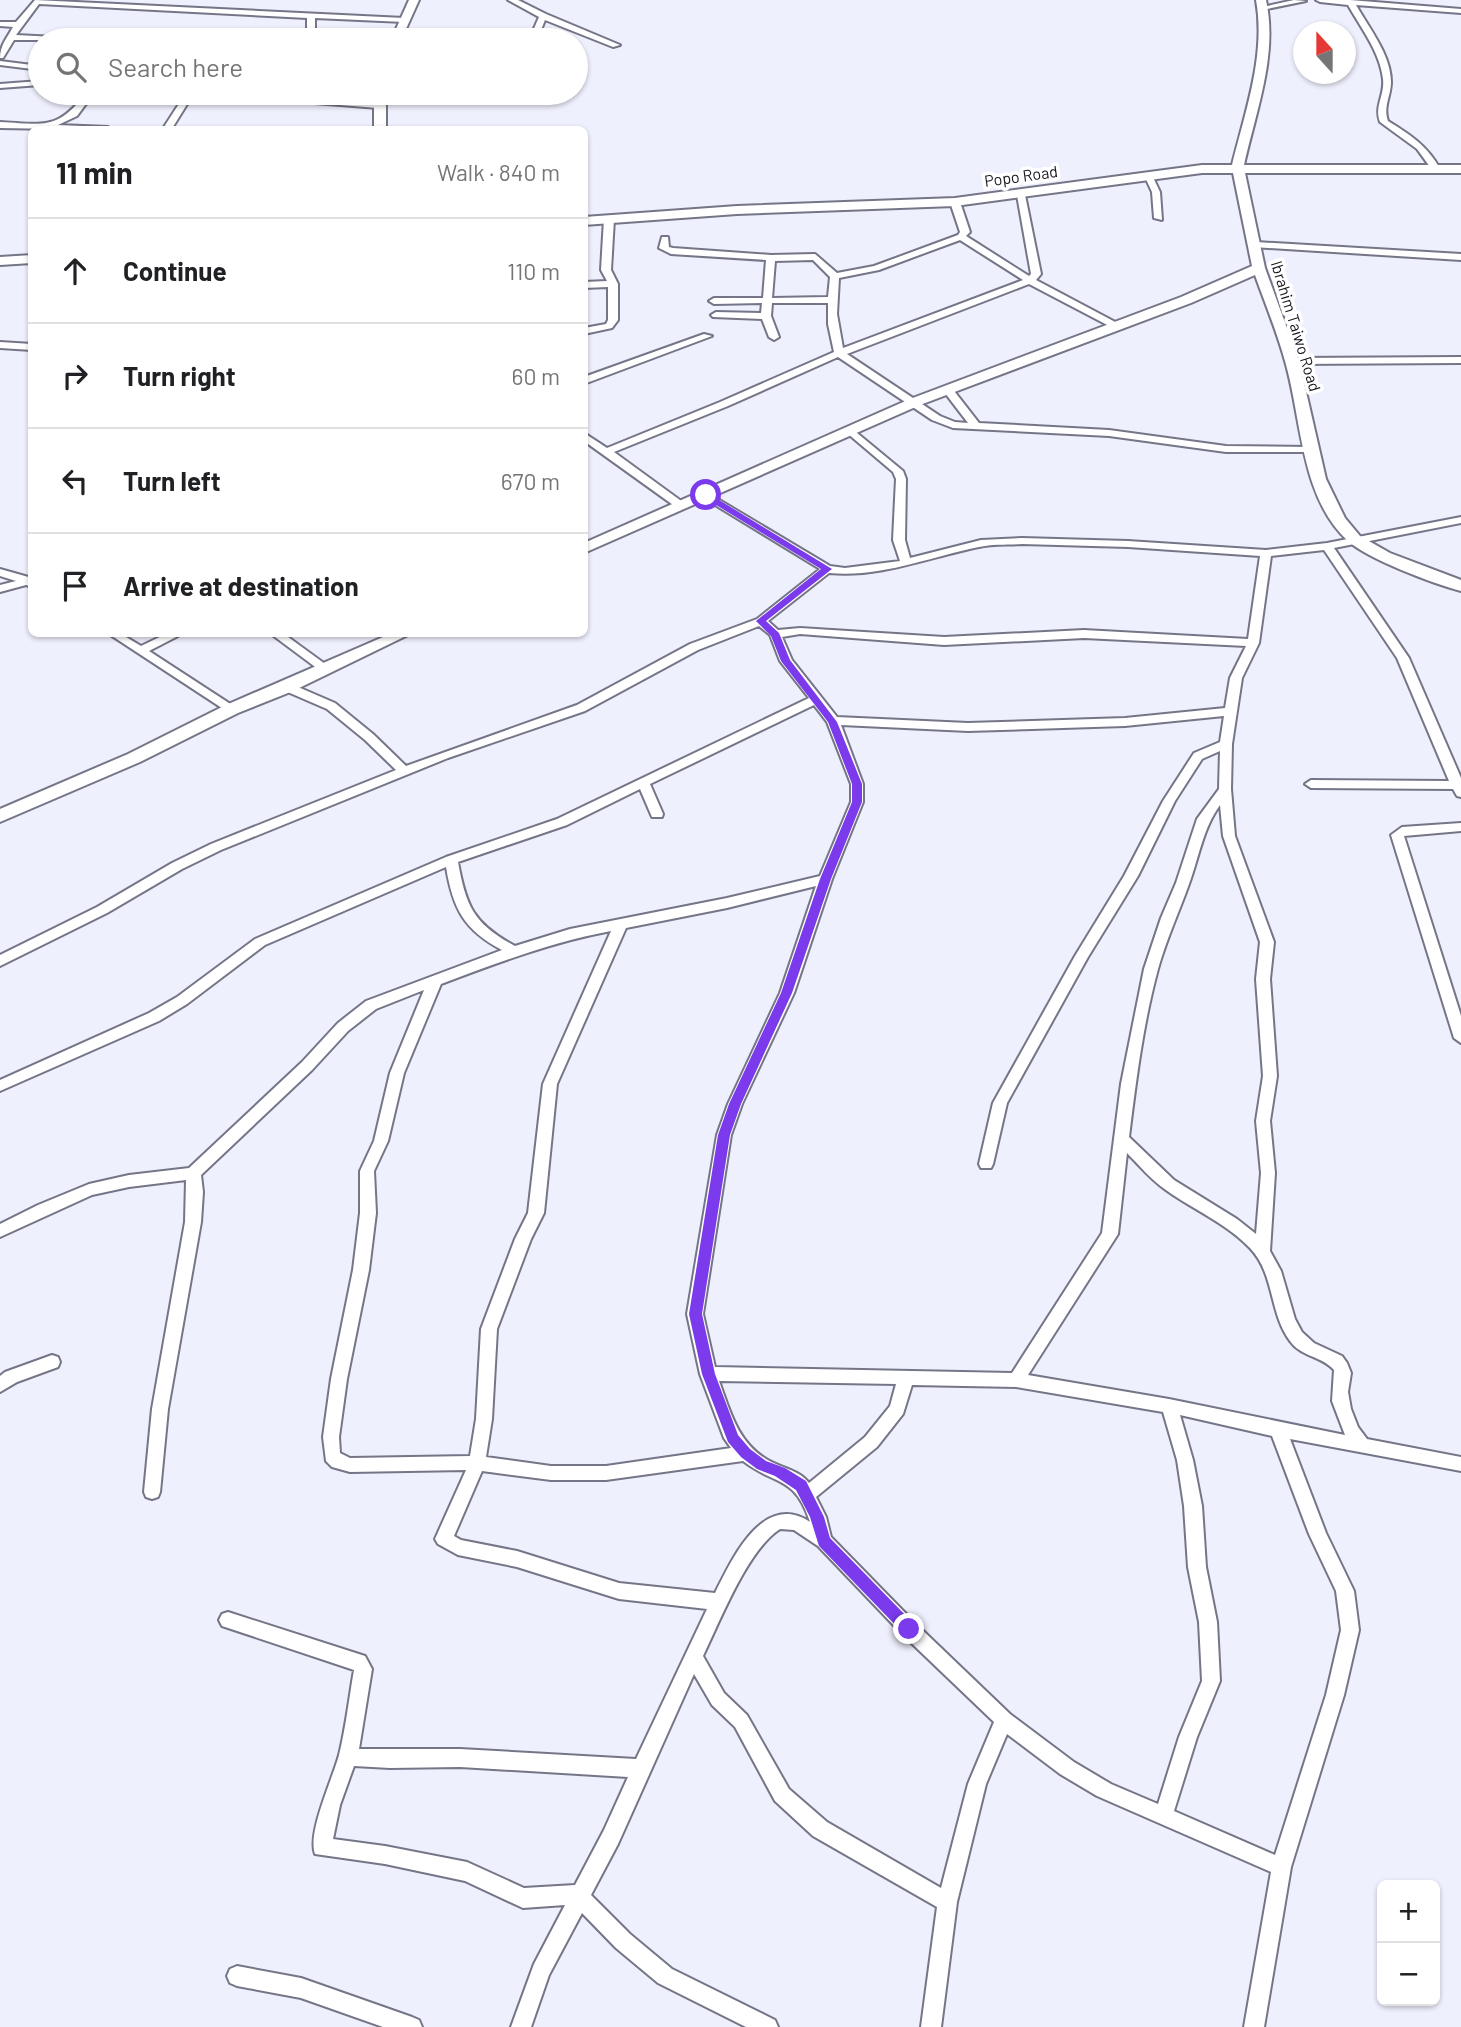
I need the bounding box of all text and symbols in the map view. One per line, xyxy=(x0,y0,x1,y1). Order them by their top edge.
north arrow xyxy=(1293,21,1356,84)
search box xyxy=(28,28,588,105)
icon: search xyxy=(52,48,90,86)
text: Search here xyxy=(108,51,243,82)
text: 11 min xyxy=(56,154,133,190)
text: Walk · 840 m xyxy=(437,158,560,186)
street label: Popo Road xyxy=(983,161,1059,190)
icon: ahead xyxy=(56,252,94,290)
text: Continue xyxy=(123,255,227,286)
text: 110 m xyxy=(507,257,560,285)
street label: Ibrahim Taiwo Road xyxy=(1268,258,1325,394)
icon: right xyxy=(56,357,94,395)
text: Turn right xyxy=(123,360,236,391)
text: 60 m xyxy=(512,362,560,390)
icon: left xyxy=(56,462,94,500)
text: Turn left xyxy=(123,465,221,496)
text: 670 m xyxy=(501,467,560,495)
route start xyxy=(690,479,721,510)
icon: arrive xyxy=(56,567,94,605)
text: Arrive at destination xyxy=(123,570,359,601)
route end xyxy=(893,1613,924,1644)
map controls xyxy=(1377,1880,1440,2006)
button: + xyxy=(1377,1880,1440,1943)
button: − xyxy=(1377,1943,1440,2006)

